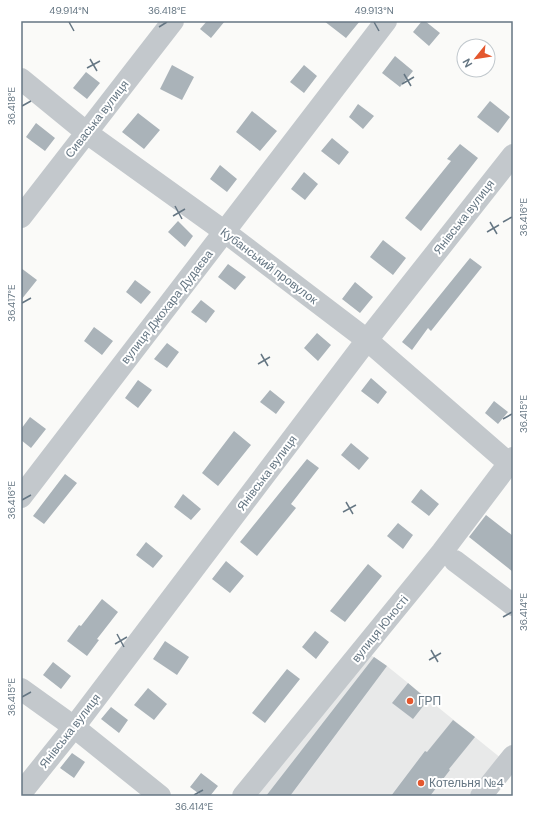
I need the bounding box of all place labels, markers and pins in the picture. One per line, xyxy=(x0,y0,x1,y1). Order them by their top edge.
place label: ГРП xyxy=(418,693,441,709)
marker: ГРП xyxy=(405,696,415,706)
place label: Котельня №4 xyxy=(429,775,504,791)
marker: Котельня №4 xyxy=(416,778,426,788)

